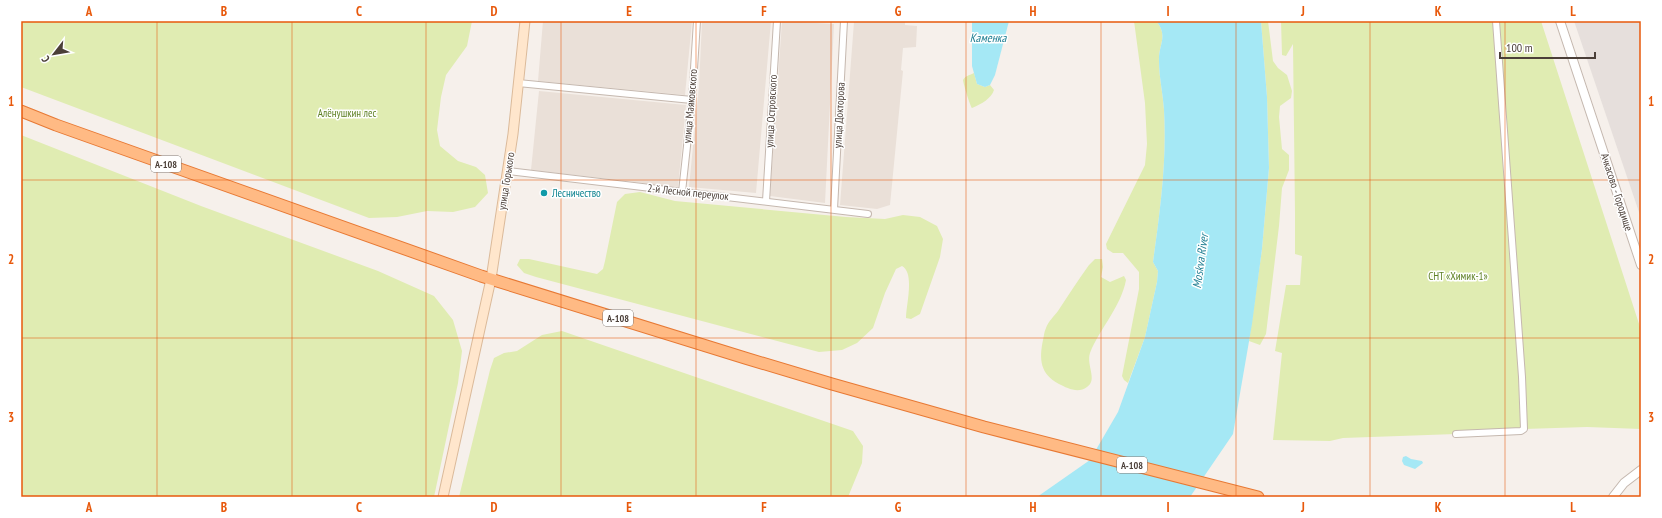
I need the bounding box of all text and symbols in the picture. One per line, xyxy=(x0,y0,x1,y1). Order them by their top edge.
text: A xyxy=(85,3,93,20)
text: B xyxy=(221,3,227,20)
text: C xyxy=(356,3,362,20)
text: D xyxy=(491,3,498,20)
text: E xyxy=(626,3,632,20)
text: F xyxy=(761,3,767,20)
text: G xyxy=(895,3,902,20)
text: H xyxy=(1030,3,1037,20)
text: I xyxy=(1166,3,1170,20)
text: J xyxy=(1300,3,1305,20)
text: K xyxy=(1435,3,1442,20)
text: L xyxy=(1570,3,1576,20)
water label: Каменка xyxy=(970,30,1007,45)
north arrow xyxy=(34,34,74,74)
scale bar xyxy=(1500,34,1595,60)
text: 100 m xyxy=(1506,40,1533,55)
text: С xyxy=(38,53,53,65)
street label: улица Маяковского xyxy=(680,68,700,144)
street label: улица Островского xyxy=(762,74,780,148)
street label: улица Докторова xyxy=(830,82,848,148)
text: 1 xyxy=(8,93,14,110)
text: 1 xyxy=(1648,93,1654,110)
park label: Алёнушкин лес xyxy=(318,106,376,120)
street label: улица Горького xyxy=(495,151,518,211)
street label: Ачкасово - Городище xyxy=(1598,151,1636,233)
road number: А-108 xyxy=(151,156,181,172)
street label: 2-й Лесной переулок xyxy=(647,181,730,203)
place label: Лесничество xyxy=(551,186,601,200)
marker: Лесничество xyxy=(539,188,549,198)
water label: Moskva River xyxy=(1189,231,1211,289)
text: 2 xyxy=(8,251,14,268)
text: 2 xyxy=(1648,251,1654,268)
park label: СНТ «Химик-1» xyxy=(1428,269,1488,283)
road number: А-108 xyxy=(603,310,633,326)
text: 3 xyxy=(8,409,14,426)
text: 3 xyxy=(1648,409,1654,426)
road number: А-108 xyxy=(1117,457,1147,473)
text: A xyxy=(85,499,93,516)
text: B xyxy=(221,499,227,516)
text: C xyxy=(356,499,362,516)
text: D xyxy=(491,499,498,516)
text: E xyxy=(626,499,632,516)
text: F xyxy=(761,499,767,516)
text: G xyxy=(895,499,902,516)
text: H xyxy=(1030,499,1037,516)
text: I xyxy=(1166,499,1170,516)
text: J xyxy=(1300,499,1305,516)
text: K xyxy=(1435,499,1442,516)
text: L xyxy=(1570,499,1576,516)

